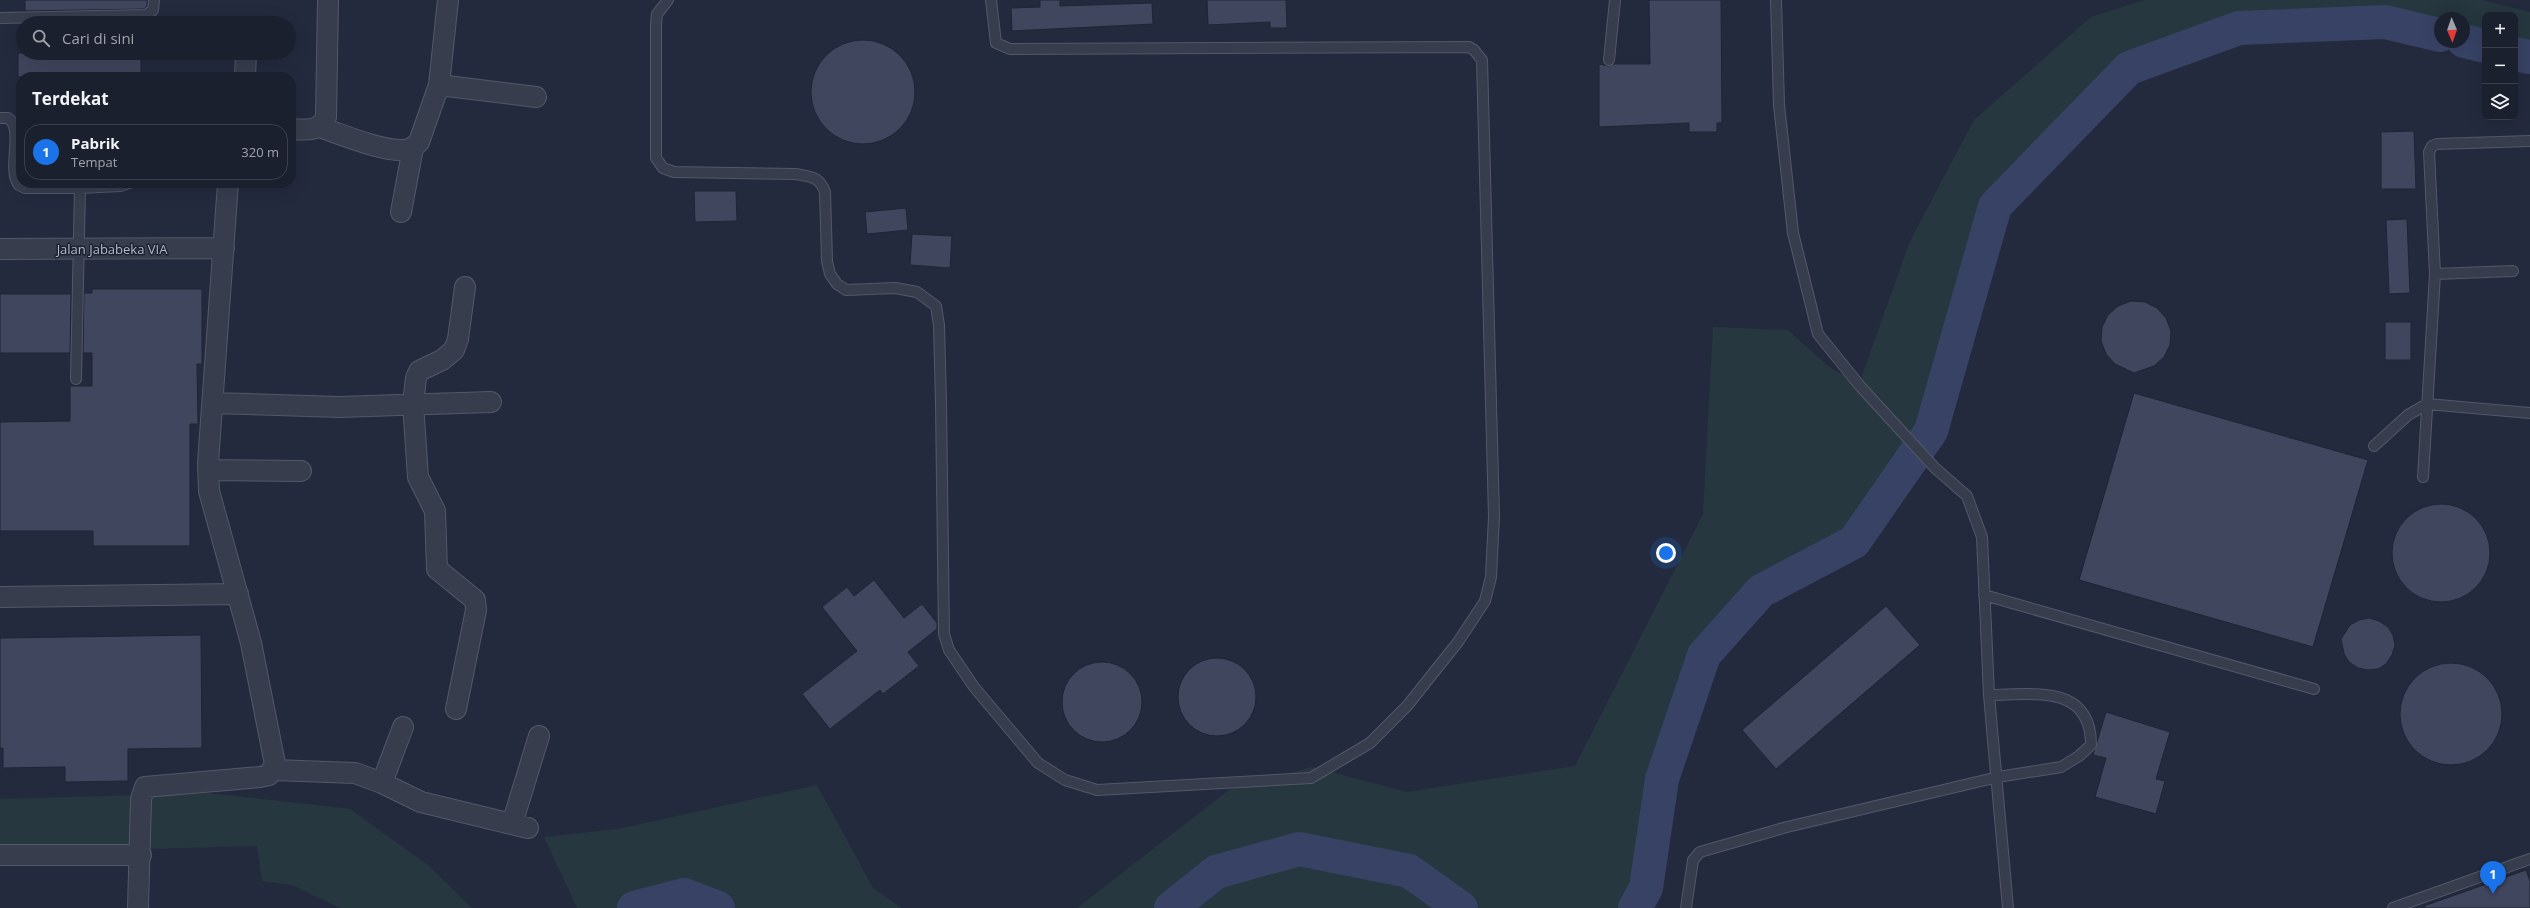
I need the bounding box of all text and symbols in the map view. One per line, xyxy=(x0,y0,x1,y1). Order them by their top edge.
north arrow xyxy=(2434,12,2470,48)
map controls xyxy=(2482,12,2518,120)
button: + xyxy=(2482,12,2518,48)
search box xyxy=(16,16,296,60)
icon: search xyxy=(30,27,52,49)
text: Cari di sini xyxy=(62,28,134,48)
button: − xyxy=(2482,48,2518,84)
button: layers xyxy=(2482,84,2518,120)
text: Terdekat xyxy=(32,87,109,110)
text: Pabrik xyxy=(71,133,120,153)
text: 1 xyxy=(42,143,50,161)
text: 320 m xyxy=(241,143,279,161)
text: Tempat xyxy=(71,153,117,171)
street label: Jalan Jababeka VIA xyxy=(55,240,168,258)
your location xyxy=(1656,543,1676,563)
pin: 1 xyxy=(2480,861,2506,894)

